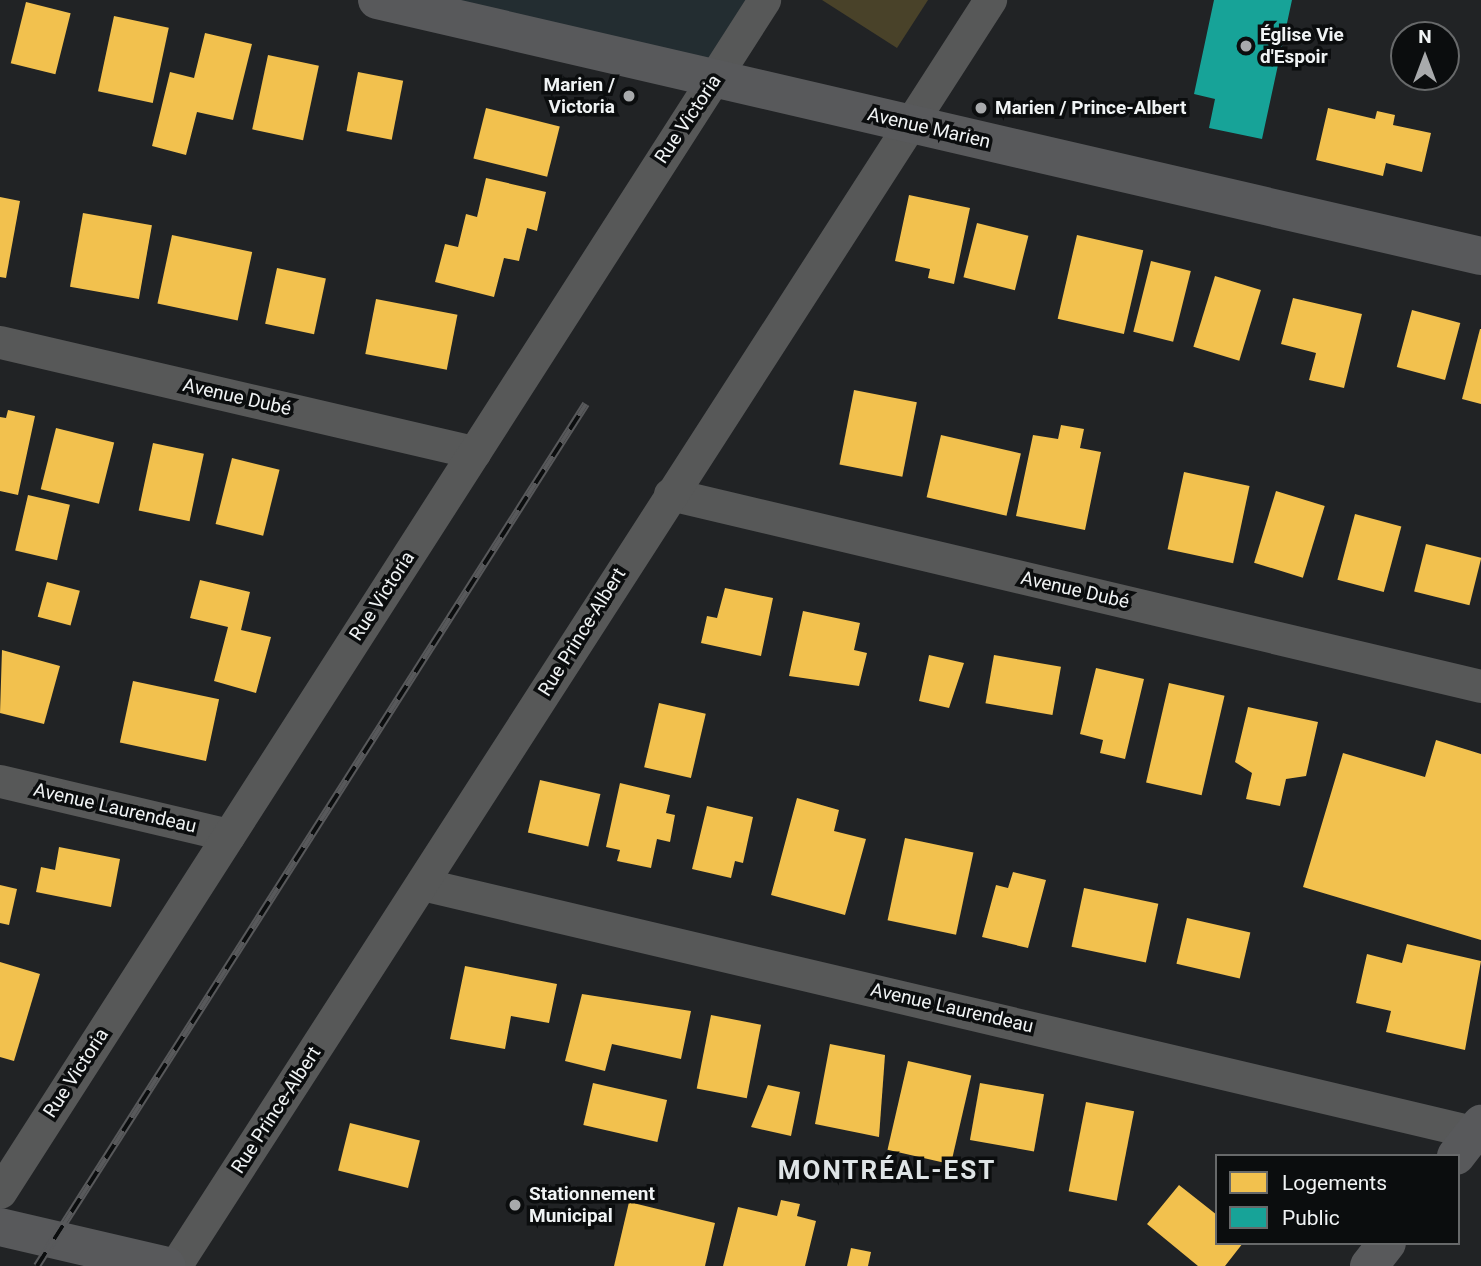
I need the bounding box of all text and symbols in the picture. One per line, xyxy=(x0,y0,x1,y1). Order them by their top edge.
north arrow xyxy=(1390,21,1460,91)
place label: Église Vie d'Espoir xyxy=(1260,24,1344,68)
text: N xyxy=(1418,25,1432,48)
marker: Église Vie d'Espoir xyxy=(1238,38,1254,54)
street label: Rue Victoria xyxy=(650,70,726,168)
place label: Marien / Victoria xyxy=(544,74,615,118)
marker: Marien / Victoria xyxy=(621,88,637,104)
place label: Marien / Prince-Albert xyxy=(995,97,1186,119)
marker: Marien / Prince-Albert xyxy=(973,100,989,116)
street label: Avenue Marien xyxy=(865,103,993,153)
street label: Avenue Dubé xyxy=(181,373,293,421)
street label: Rue Victoria xyxy=(345,547,419,645)
street label: Rue Prince-Albert xyxy=(533,564,631,700)
street label: Avenue Dubé xyxy=(1019,566,1131,614)
street label: Avenue Laurendeau xyxy=(31,778,199,838)
street label: Avenue Laurendeau xyxy=(868,978,1036,1038)
street label: Rue Victoria xyxy=(39,1024,113,1122)
street label: Rue Prince-Albert xyxy=(227,1042,325,1178)
legend xyxy=(1215,1154,1460,1245)
district label: MONTRÉAL-EST xyxy=(779,1155,995,1187)
text: Logements xyxy=(1282,1171,1387,1195)
place label: Stationnement Municipal xyxy=(529,1183,655,1227)
marker: Stationnement Municipal xyxy=(507,1197,523,1213)
text: Public xyxy=(1282,1206,1340,1230)

